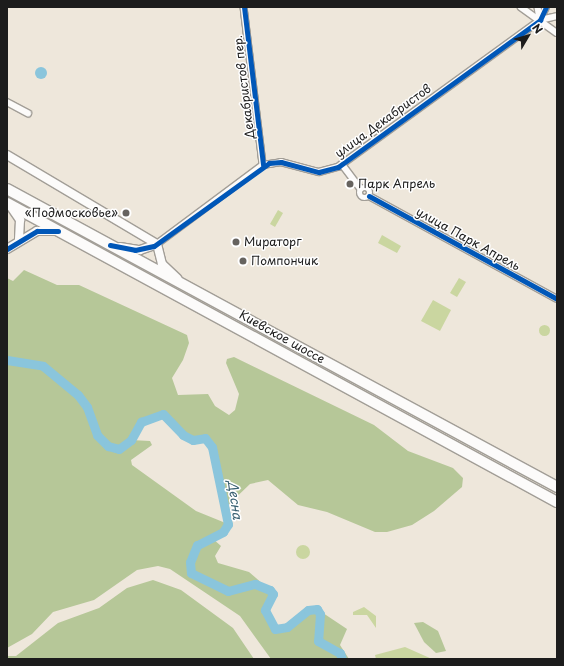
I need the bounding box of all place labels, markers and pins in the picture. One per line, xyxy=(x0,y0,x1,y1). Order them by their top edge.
place label: Парк Апрель xyxy=(358,177,435,191)
marker: Парк Апрель xyxy=(345,179,355,189)
place label: «Подмосковье» xyxy=(25,206,118,220)
marker: «Подмосковье» xyxy=(121,208,131,218)
place label: Мираторг xyxy=(244,235,301,249)
marker: Мираторг xyxy=(231,237,241,247)
place label: Помпончик xyxy=(251,254,318,268)
marker: Помпончик xyxy=(238,256,248,266)

